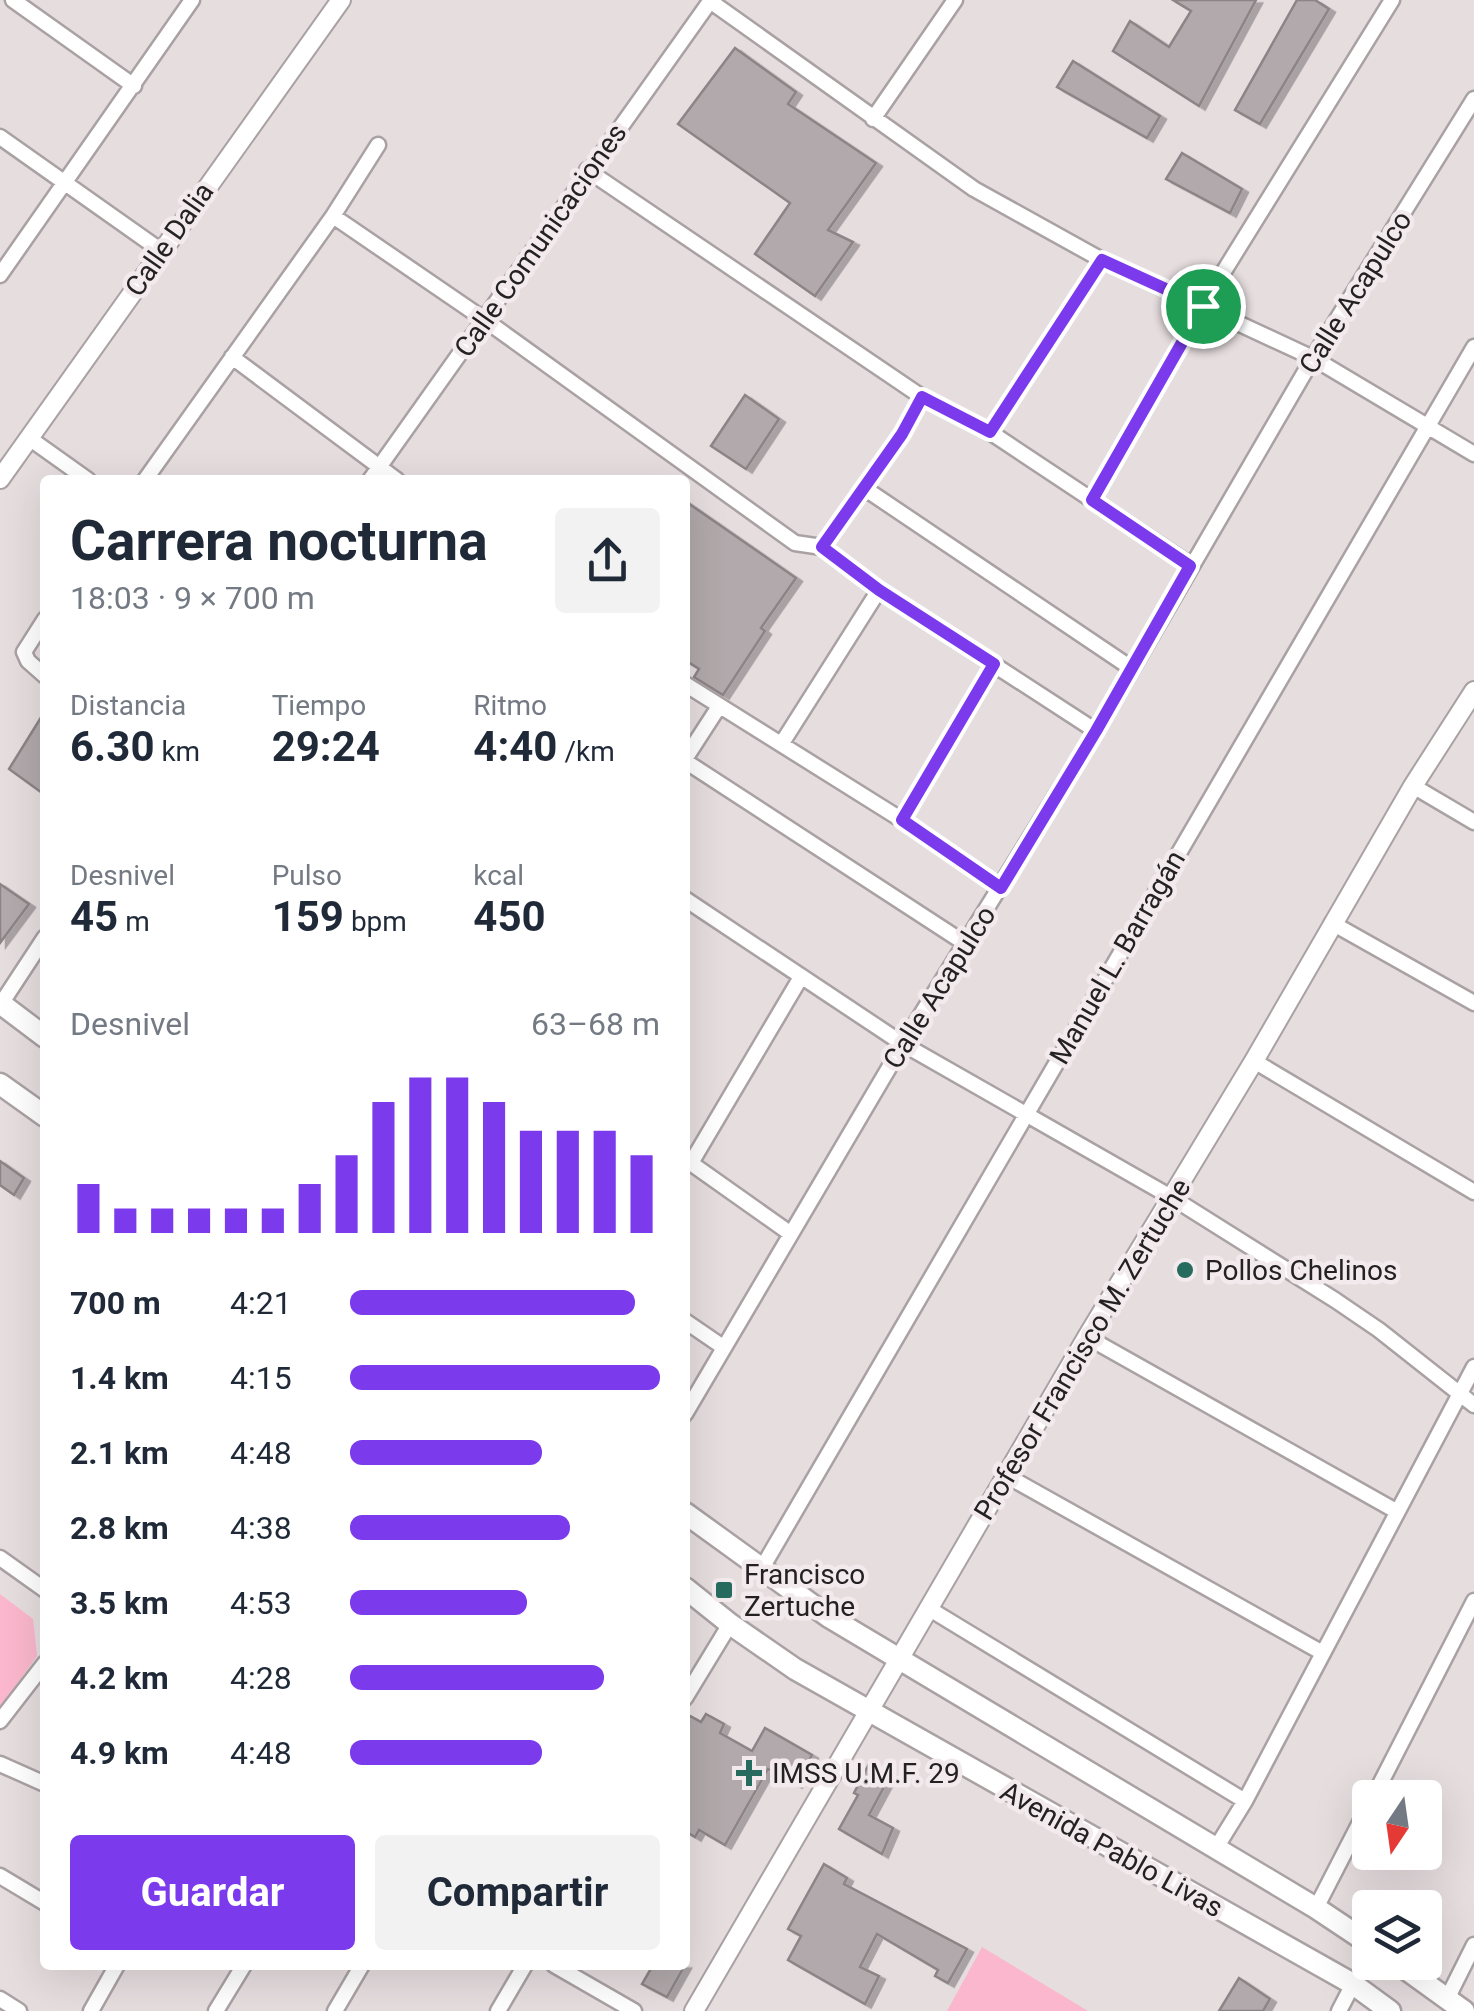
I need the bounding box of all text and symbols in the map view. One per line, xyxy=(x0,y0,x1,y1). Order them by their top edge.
street label: Calle Comunicaciones xyxy=(447,117,633,363)
street label: Calle Dalia xyxy=(118,176,221,303)
street label: Calle Acapulco xyxy=(1292,205,1419,380)
pin xyxy=(1161,264,1246,349)
icon: arrive xyxy=(1176,279,1231,334)
button: share xyxy=(555,508,660,613)
text: Carrera nocturna xyxy=(70,509,488,573)
text: 18:03 · 9 × 700 m xyxy=(70,579,315,617)
text: Distancia xyxy=(70,689,186,722)
text: Tiempo xyxy=(272,689,366,722)
text: Ritmo xyxy=(473,689,547,722)
text: 6.30 xyxy=(70,722,154,771)
text: 29:24 xyxy=(272,722,380,771)
text: 4:40 xyxy=(473,722,557,771)
text: km xyxy=(154,735,200,768)
text: /km xyxy=(557,735,615,768)
street label: Manuel L. Barragán xyxy=(1043,844,1192,1070)
text: Desnivel xyxy=(70,859,175,892)
text: Pulso xyxy=(272,859,342,892)
text: kcal xyxy=(473,859,524,892)
text: 45 xyxy=(70,892,118,941)
text: 159 xyxy=(272,892,344,941)
text: 450 xyxy=(473,892,546,941)
street label: Calle Acapulco xyxy=(876,900,1003,1075)
text: m xyxy=(118,905,150,938)
text: bpm xyxy=(344,905,407,938)
text: Desnivel xyxy=(70,1005,190,1043)
text: 63–68 m xyxy=(531,1005,660,1043)
street label: Profesor Francisco M. Zertuche xyxy=(967,1173,1198,1526)
place label: Pollos Chelinos xyxy=(1205,1254,1397,1287)
marker: Pollos Chelinos xyxy=(1174,1259,1196,1281)
text: 700 m xyxy=(70,1284,161,1322)
text: 4:21 xyxy=(230,1284,292,1322)
text: 1.4 km xyxy=(70,1359,169,1397)
text: 4:15 xyxy=(230,1359,292,1397)
text: 2.1 km xyxy=(70,1434,169,1472)
text: 4:48 xyxy=(230,1434,292,1472)
text: 2.8 km xyxy=(70,1509,169,1547)
text: 4:38 xyxy=(230,1509,292,1547)
place label: Francisco Zertuche xyxy=(744,1558,865,1623)
marker: Francisco Zertuche xyxy=(713,1579,735,1601)
text: 3.5 km xyxy=(70,1584,169,1622)
text: 4:53 xyxy=(230,1584,292,1622)
text: 4.2 km xyxy=(70,1659,169,1697)
text: 4:28 xyxy=(230,1659,292,1697)
text: 4.9 km xyxy=(70,1734,169,1772)
text: 4:48 xyxy=(230,1734,292,1772)
place label: IMSS U.M.F. 29 xyxy=(772,1757,960,1790)
marker: IMSS U.M.F. 29 xyxy=(736,1760,762,1786)
street label: Avenida Pablo Livas xyxy=(995,1775,1229,1924)
north arrow xyxy=(1352,1780,1442,1870)
map controls xyxy=(1352,1780,1442,1980)
button: Guardar xyxy=(70,1835,355,1950)
button: Compartir xyxy=(375,1835,660,1950)
button: layers xyxy=(1352,1890,1442,1980)

